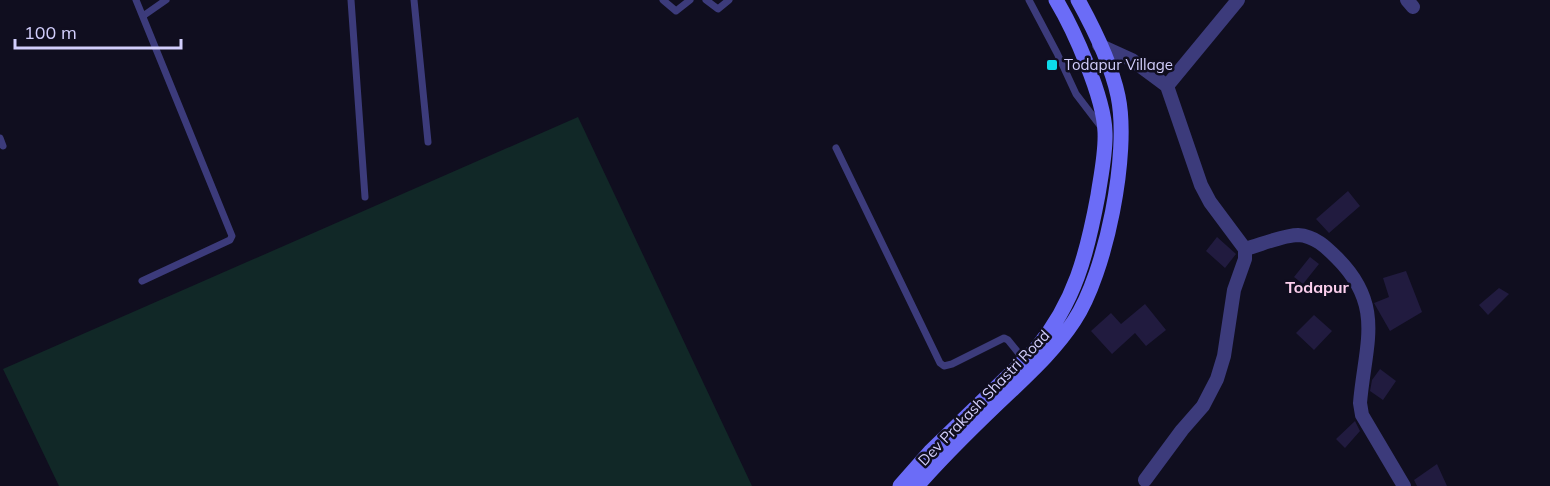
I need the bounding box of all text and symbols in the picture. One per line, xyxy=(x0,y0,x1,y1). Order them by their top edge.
scale bar xyxy=(15,12,182,50)
text: 100 m xyxy=(24,21,77,44)
place label: Todapur Village xyxy=(1064,55,1173,74)
marker: Todapur Village xyxy=(1045,58,1059,72)
district label: Todapur xyxy=(1285,277,1350,297)
street label: Dev Prakash Shastri Road xyxy=(914,326,1053,469)

